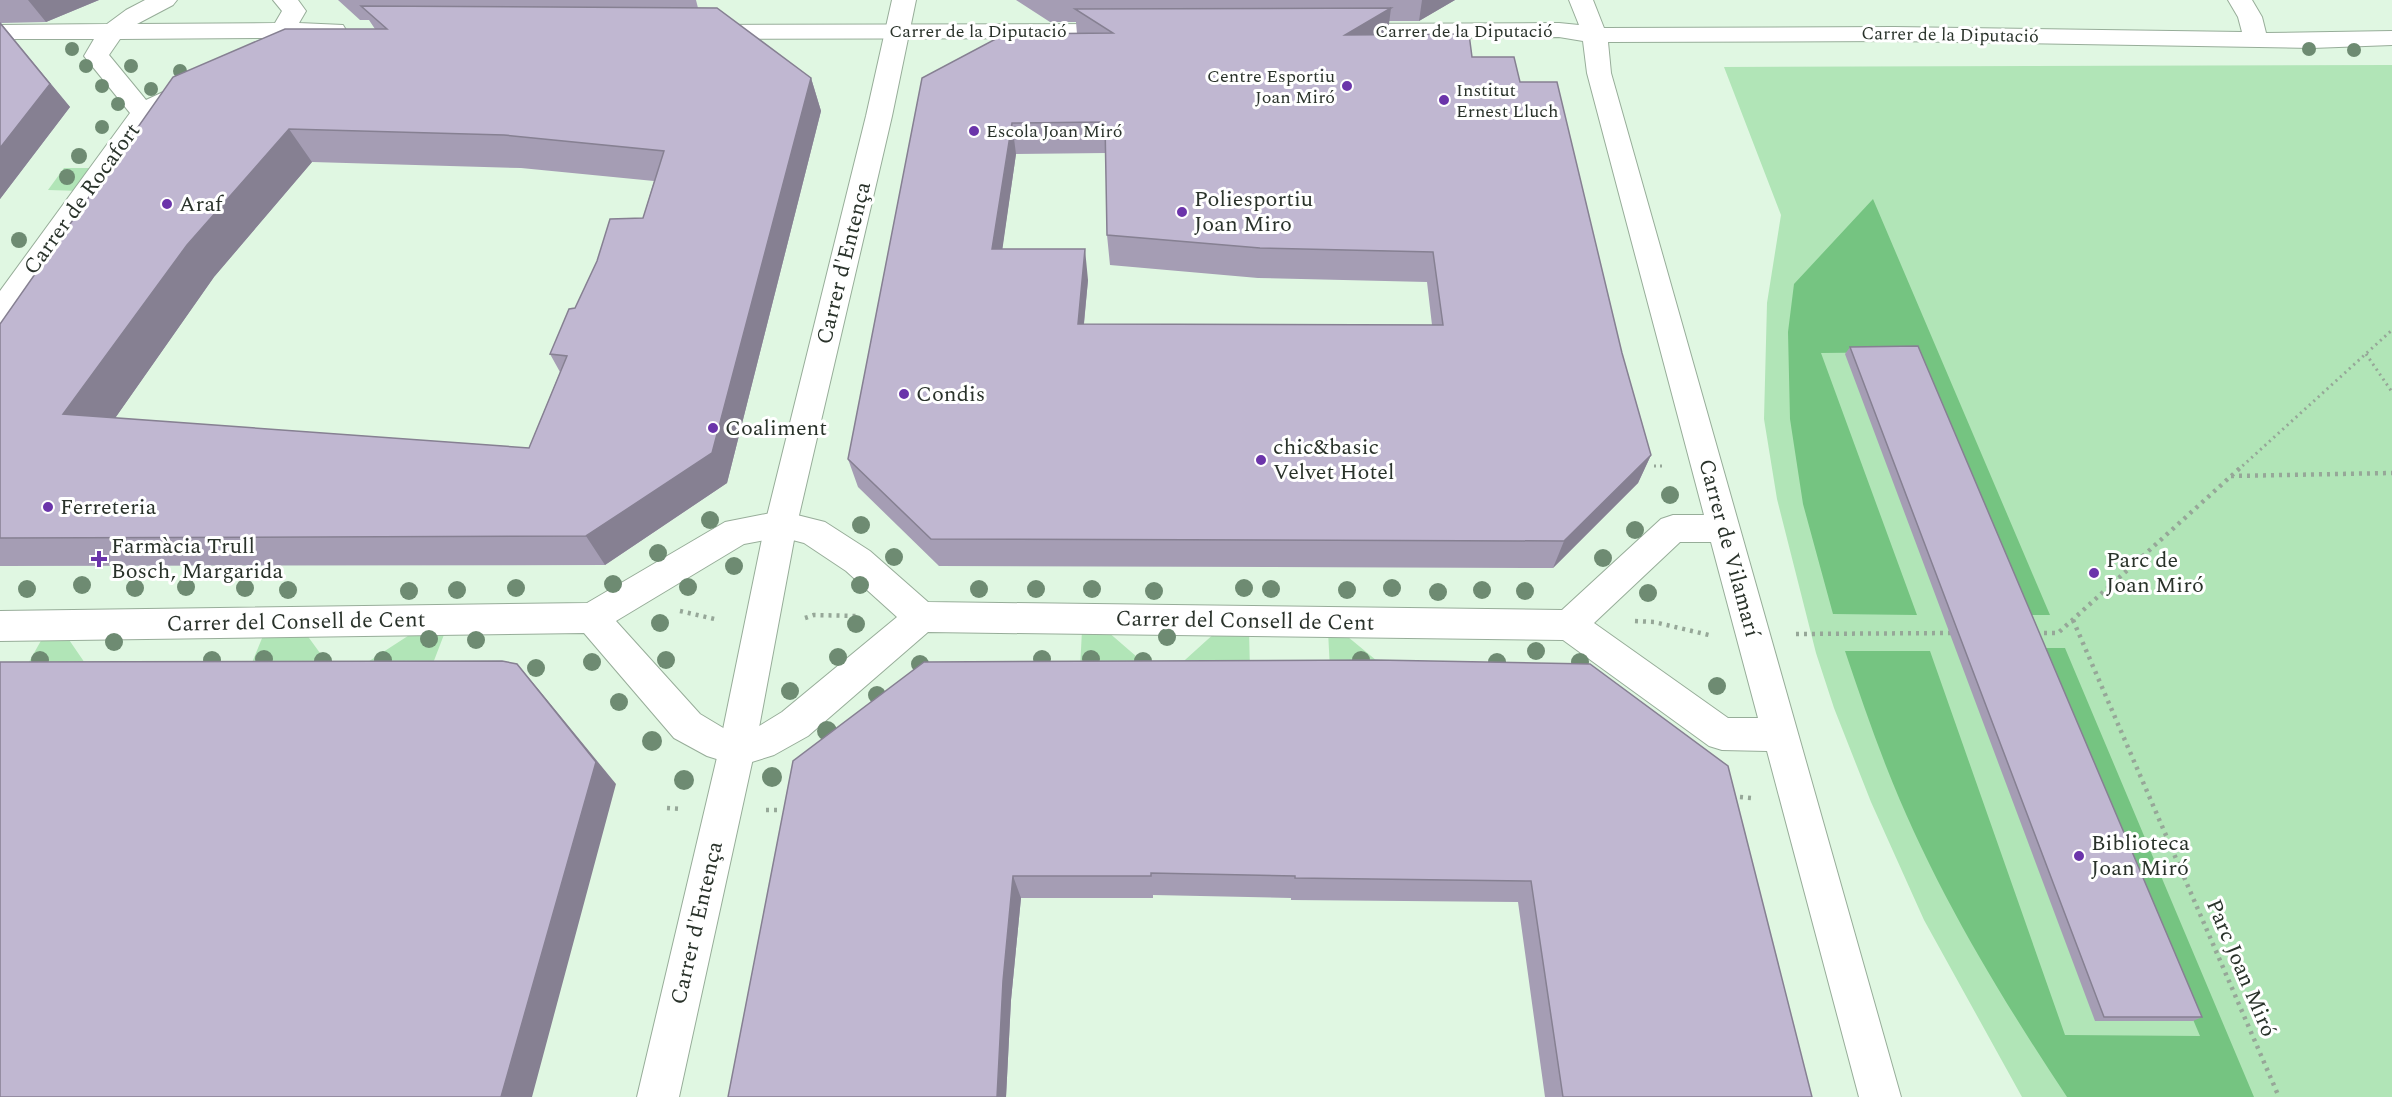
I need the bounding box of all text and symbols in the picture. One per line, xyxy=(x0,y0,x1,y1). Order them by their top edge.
street label: Carrer de la Diputació xyxy=(889,18,1067,45)
street label: Carrer de la Diputació xyxy=(1375,18,1553,45)
street label: Carrer de la Diputació xyxy=(1861,20,2039,50)
place label: Centre Esportiu Joan Miró xyxy=(1207,63,1335,111)
place label: Institut Ernest Lluch xyxy=(1456,77,1558,125)
marker: Centre Esportiu Joan Miró xyxy=(1340,79,1354,93)
marker: Institut Ernest Lluch xyxy=(1437,93,1451,107)
street label: Carrer de Rocafort xyxy=(15,116,149,282)
place label: Escola Joan Miró xyxy=(986,118,1122,145)
marker: Escola Joan Miró xyxy=(967,124,981,138)
street label: Carrer d'Entença xyxy=(808,178,880,348)
place label: Poliesportiu Joan Miro xyxy=(1194,183,1313,241)
place label: Araf xyxy=(179,188,224,221)
marker: Araf xyxy=(160,197,174,211)
marker: Poliesportiu Joan Miro xyxy=(1175,205,1189,219)
place label: Condis xyxy=(916,378,985,411)
marker: Condis xyxy=(897,387,911,401)
place label: Coaliment xyxy=(725,412,827,445)
marker: Coaliment xyxy=(706,421,720,435)
place label: chic&basic Velvet Hotel xyxy=(1273,431,1394,489)
marker: chic&basic Velvet Hotel xyxy=(1254,453,1268,467)
street label: Carrer de Vilamarí xyxy=(1689,455,1769,642)
place label: Ferreteria xyxy=(60,491,157,524)
marker: Ferreteria xyxy=(41,500,55,514)
place label: Farmàcia Trull Bosch, Margarida xyxy=(111,530,283,588)
place label: Parc de Joan Miró xyxy=(2106,544,2204,602)
marker: Farmàcia Trull Bosch, Margarida xyxy=(92,552,106,566)
marker: Parc de Joan Miró xyxy=(2087,566,2101,580)
street label: Carrer del Consell de Cent xyxy=(1115,602,1375,640)
street label: Carrer del Consell de Cent xyxy=(166,603,426,641)
place label: Biblioteca Joan Miró xyxy=(2091,827,2190,885)
street label: Carrer d'Entença xyxy=(662,838,732,1008)
marker: Biblioteca Joan Miró xyxy=(2072,849,2086,863)
street label: Parc Joan Miró xyxy=(2197,894,2285,1042)

